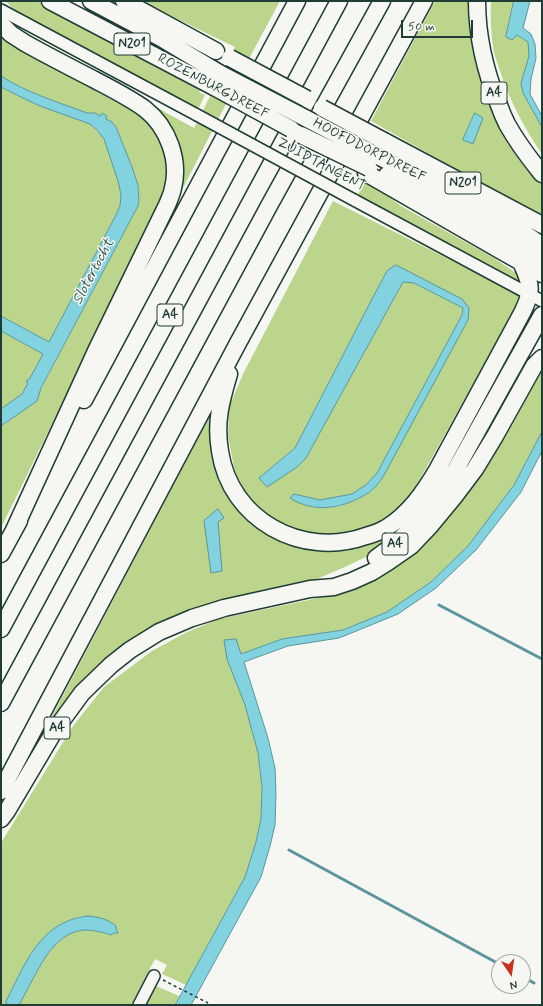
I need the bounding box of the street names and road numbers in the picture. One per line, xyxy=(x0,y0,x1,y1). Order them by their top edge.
road number: N201 xyxy=(114,33,150,55)
street label: ROZENBURGDREEF xyxy=(155,51,271,123)
road number: A4 xyxy=(481,82,507,104)
street label: HOOFDDORPDREEF xyxy=(310,115,428,187)
street label: ZUIDTANGENT xyxy=(274,135,368,195)
road number: N201 xyxy=(445,172,481,194)
road number: A4 xyxy=(157,304,183,326)
road number: A4 xyxy=(382,533,408,555)
road number: A4 xyxy=(44,717,70,739)

